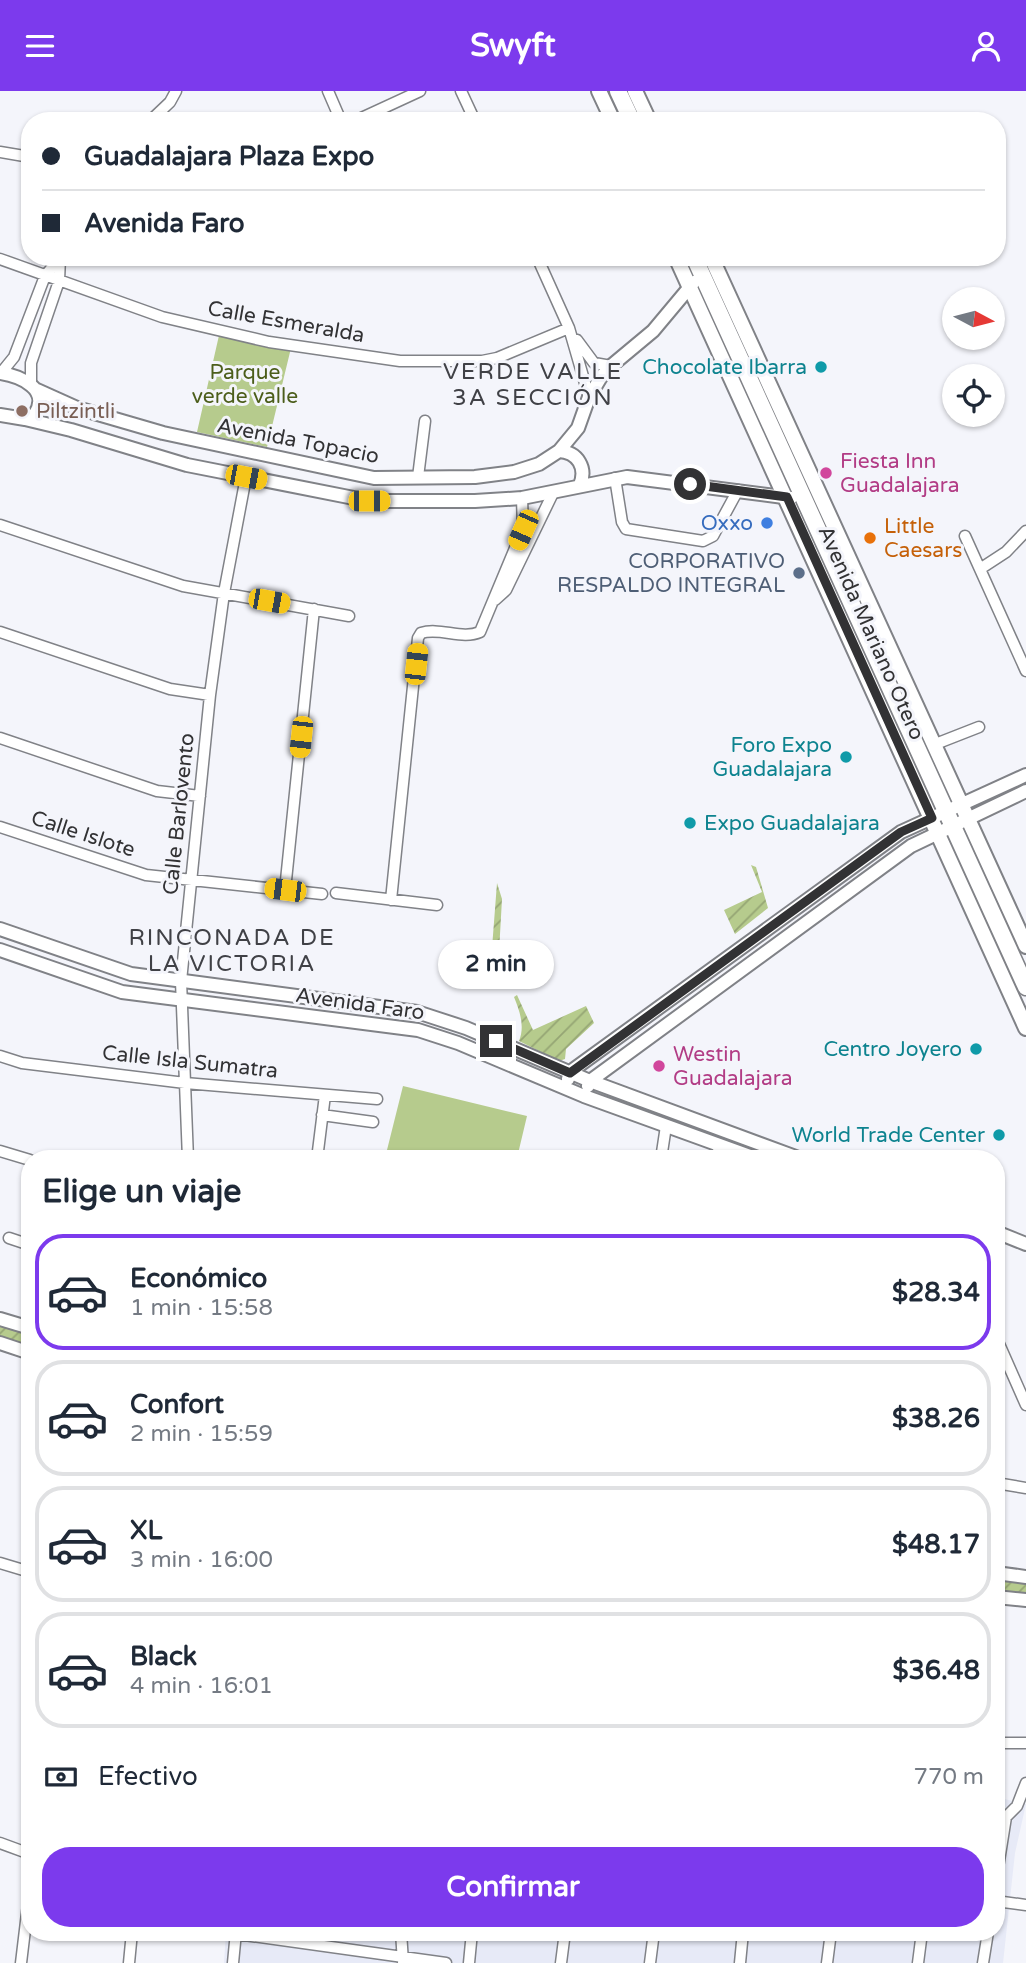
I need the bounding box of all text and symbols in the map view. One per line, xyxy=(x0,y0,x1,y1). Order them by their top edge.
icon: menu xyxy=(21,27,59,65)
text: Swyft xyxy=(470,27,556,65)
icon: person xyxy=(967,27,1005,65)
text: Guadalajara Plaza Expo xyxy=(84,141,374,172)
text: Avenida Faro xyxy=(84,208,245,239)
north arrow xyxy=(942,287,1004,350)
map controls xyxy=(942,287,1005,427)
street label: Calle Esmeralda xyxy=(206,296,366,348)
place label: Chocolate Ibarra xyxy=(642,355,807,380)
district label: VERDE VALLE 3A SECCIÓN xyxy=(443,358,623,412)
marker: Chocolate Ibarra xyxy=(813,359,829,375)
park label: Parque verde valle xyxy=(192,360,298,409)
button: locate xyxy=(942,364,1005,427)
place label: Piltzintli xyxy=(36,399,115,424)
marker: Piltzintli xyxy=(14,403,30,419)
street label: Avenida Topacio xyxy=(215,413,381,469)
place label: Fiesta Inn Guadalajara xyxy=(840,449,960,498)
car xyxy=(224,463,269,491)
marker: Fiesta Inn Guadalajara xyxy=(818,465,834,481)
route start xyxy=(674,468,706,500)
car xyxy=(349,491,391,512)
car xyxy=(505,507,542,553)
place label: Oxxo xyxy=(701,511,753,536)
place label: Little Caesars xyxy=(884,514,962,563)
marker: Oxxo xyxy=(759,515,775,531)
street label: Avenida Mariano Otero xyxy=(812,522,930,744)
marker: Little Caesars xyxy=(862,530,878,546)
place label: CORPORATIVO RESPALDO INTEGRAL xyxy=(557,549,785,598)
marker: CORPORATIVO RESPALDO INTEGRAL xyxy=(791,565,807,581)
car xyxy=(247,587,292,615)
car xyxy=(404,642,429,686)
car xyxy=(289,715,314,759)
street label: Calle Barlovento xyxy=(158,732,200,896)
place label: Foro Expo Guadalajara xyxy=(712,733,832,782)
marker: Foro Expo Guadalajara xyxy=(838,749,854,765)
street label: Calle Islote xyxy=(28,805,138,863)
place label: Expo Guadalajara xyxy=(704,811,880,836)
marker: Expo Guadalajara xyxy=(682,815,698,831)
car xyxy=(263,877,308,903)
district label: RINCONADA DE LA VICTORIA xyxy=(128,924,336,978)
callout: 2 min xyxy=(438,939,554,989)
text: 2 min xyxy=(465,950,527,978)
street label: Avenida Faro xyxy=(294,983,426,1025)
route end xyxy=(480,1025,512,1057)
place label: Centro Joyero xyxy=(823,1037,962,1062)
street label: Calle Isla Sumatra xyxy=(101,1040,279,1084)
marker: Centro Joyero xyxy=(968,1041,984,1057)
place label: Westin Guadalajara xyxy=(673,1042,793,1091)
marker: Westin Guadalajara xyxy=(651,1058,667,1074)
place label: World Trade Center xyxy=(792,1123,985,1148)
marker: World Trade Center xyxy=(991,1127,1007,1143)
text: Elige un viaje xyxy=(42,1173,241,1211)
icon: car xyxy=(46,1261,109,1324)
text: Económico xyxy=(130,1263,267,1294)
text: $28.34 xyxy=(892,1277,980,1308)
text: 1 min · 15:58 xyxy=(130,1294,273,1322)
icon: car xyxy=(46,1387,109,1450)
text: Confort xyxy=(130,1389,224,1420)
text: $38.26 xyxy=(892,1403,980,1434)
text: 2 min · 15:59 xyxy=(130,1420,273,1448)
icon: car xyxy=(46,1513,109,1576)
text: XL xyxy=(130,1515,162,1546)
text: $48.17 xyxy=(892,1529,980,1560)
text: 3 min · 16:00 xyxy=(130,1546,273,1574)
icon: car xyxy=(46,1639,109,1702)
text: Black xyxy=(130,1641,197,1672)
text: $36.48 xyxy=(892,1655,980,1686)
text: 4 min · 16:01 xyxy=(130,1672,273,1700)
icon: cash xyxy=(42,1758,80,1796)
text: Efectivo xyxy=(98,1761,198,1792)
text: 770 m xyxy=(914,1763,984,1791)
button: Confirmar xyxy=(42,1847,984,1927)

